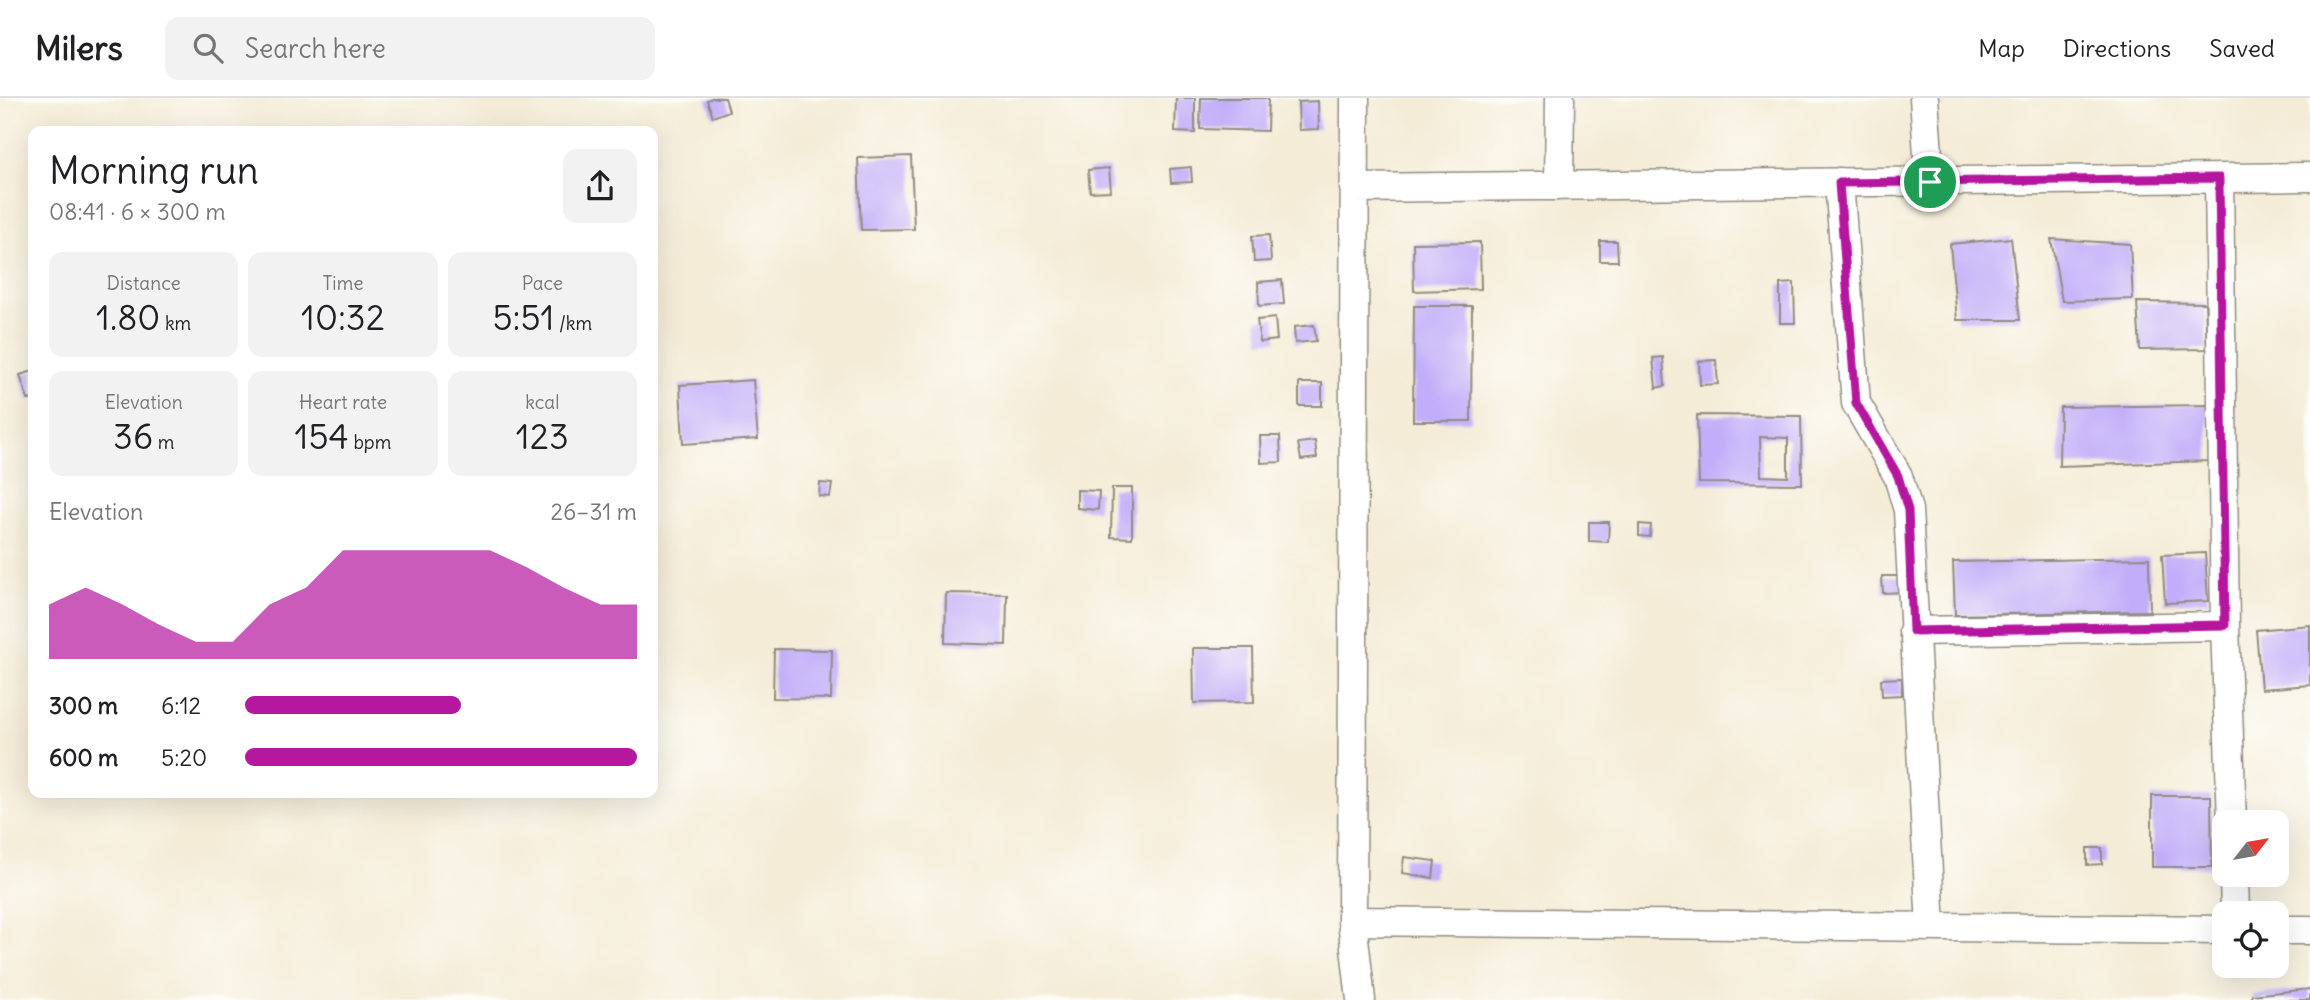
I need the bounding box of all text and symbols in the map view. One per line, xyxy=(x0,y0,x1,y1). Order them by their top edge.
search box xyxy=(165,17,655,80)
text: Milers xyxy=(35,27,123,69)
icon: search xyxy=(189,29,227,67)
text: Search here xyxy=(245,32,386,65)
text: Map xyxy=(1978,33,2025,63)
text: Directions xyxy=(2063,33,2171,63)
text: Saved xyxy=(2209,33,2275,63)
text: Morning run xyxy=(49,147,259,194)
button: share xyxy=(563,149,637,223)
pin xyxy=(1900,152,1960,212)
icon: arrive xyxy=(1911,163,1949,201)
text: 08:41 · 6 × 300 m xyxy=(49,197,226,226)
text: Distance xyxy=(107,271,181,295)
text: Time xyxy=(322,271,364,295)
text: Pace xyxy=(522,271,563,295)
text: 1.80 xyxy=(96,295,160,339)
text: 10:32 xyxy=(301,295,385,339)
text: 5:51 xyxy=(492,295,554,339)
text: km xyxy=(160,311,191,335)
text: /km xyxy=(554,311,592,335)
text: Elevation xyxy=(105,390,183,414)
text: Heart rate xyxy=(299,390,387,414)
text: kcal xyxy=(525,390,559,414)
text: 36 xyxy=(113,414,153,458)
text: 154 xyxy=(295,414,349,458)
text: 123 xyxy=(516,414,569,458)
text: m xyxy=(153,430,174,454)
text: bpm xyxy=(349,430,391,454)
text: Elevation xyxy=(49,497,143,526)
text: 26–31 m xyxy=(550,497,637,526)
text: 300 m xyxy=(49,691,118,720)
text: 6:12 xyxy=(161,691,201,720)
text: 600 m xyxy=(49,743,118,772)
text: 5:20 xyxy=(161,743,207,772)
north arrow xyxy=(2212,810,2289,887)
map controls xyxy=(2212,810,2289,978)
button: locate xyxy=(2212,901,2289,978)

